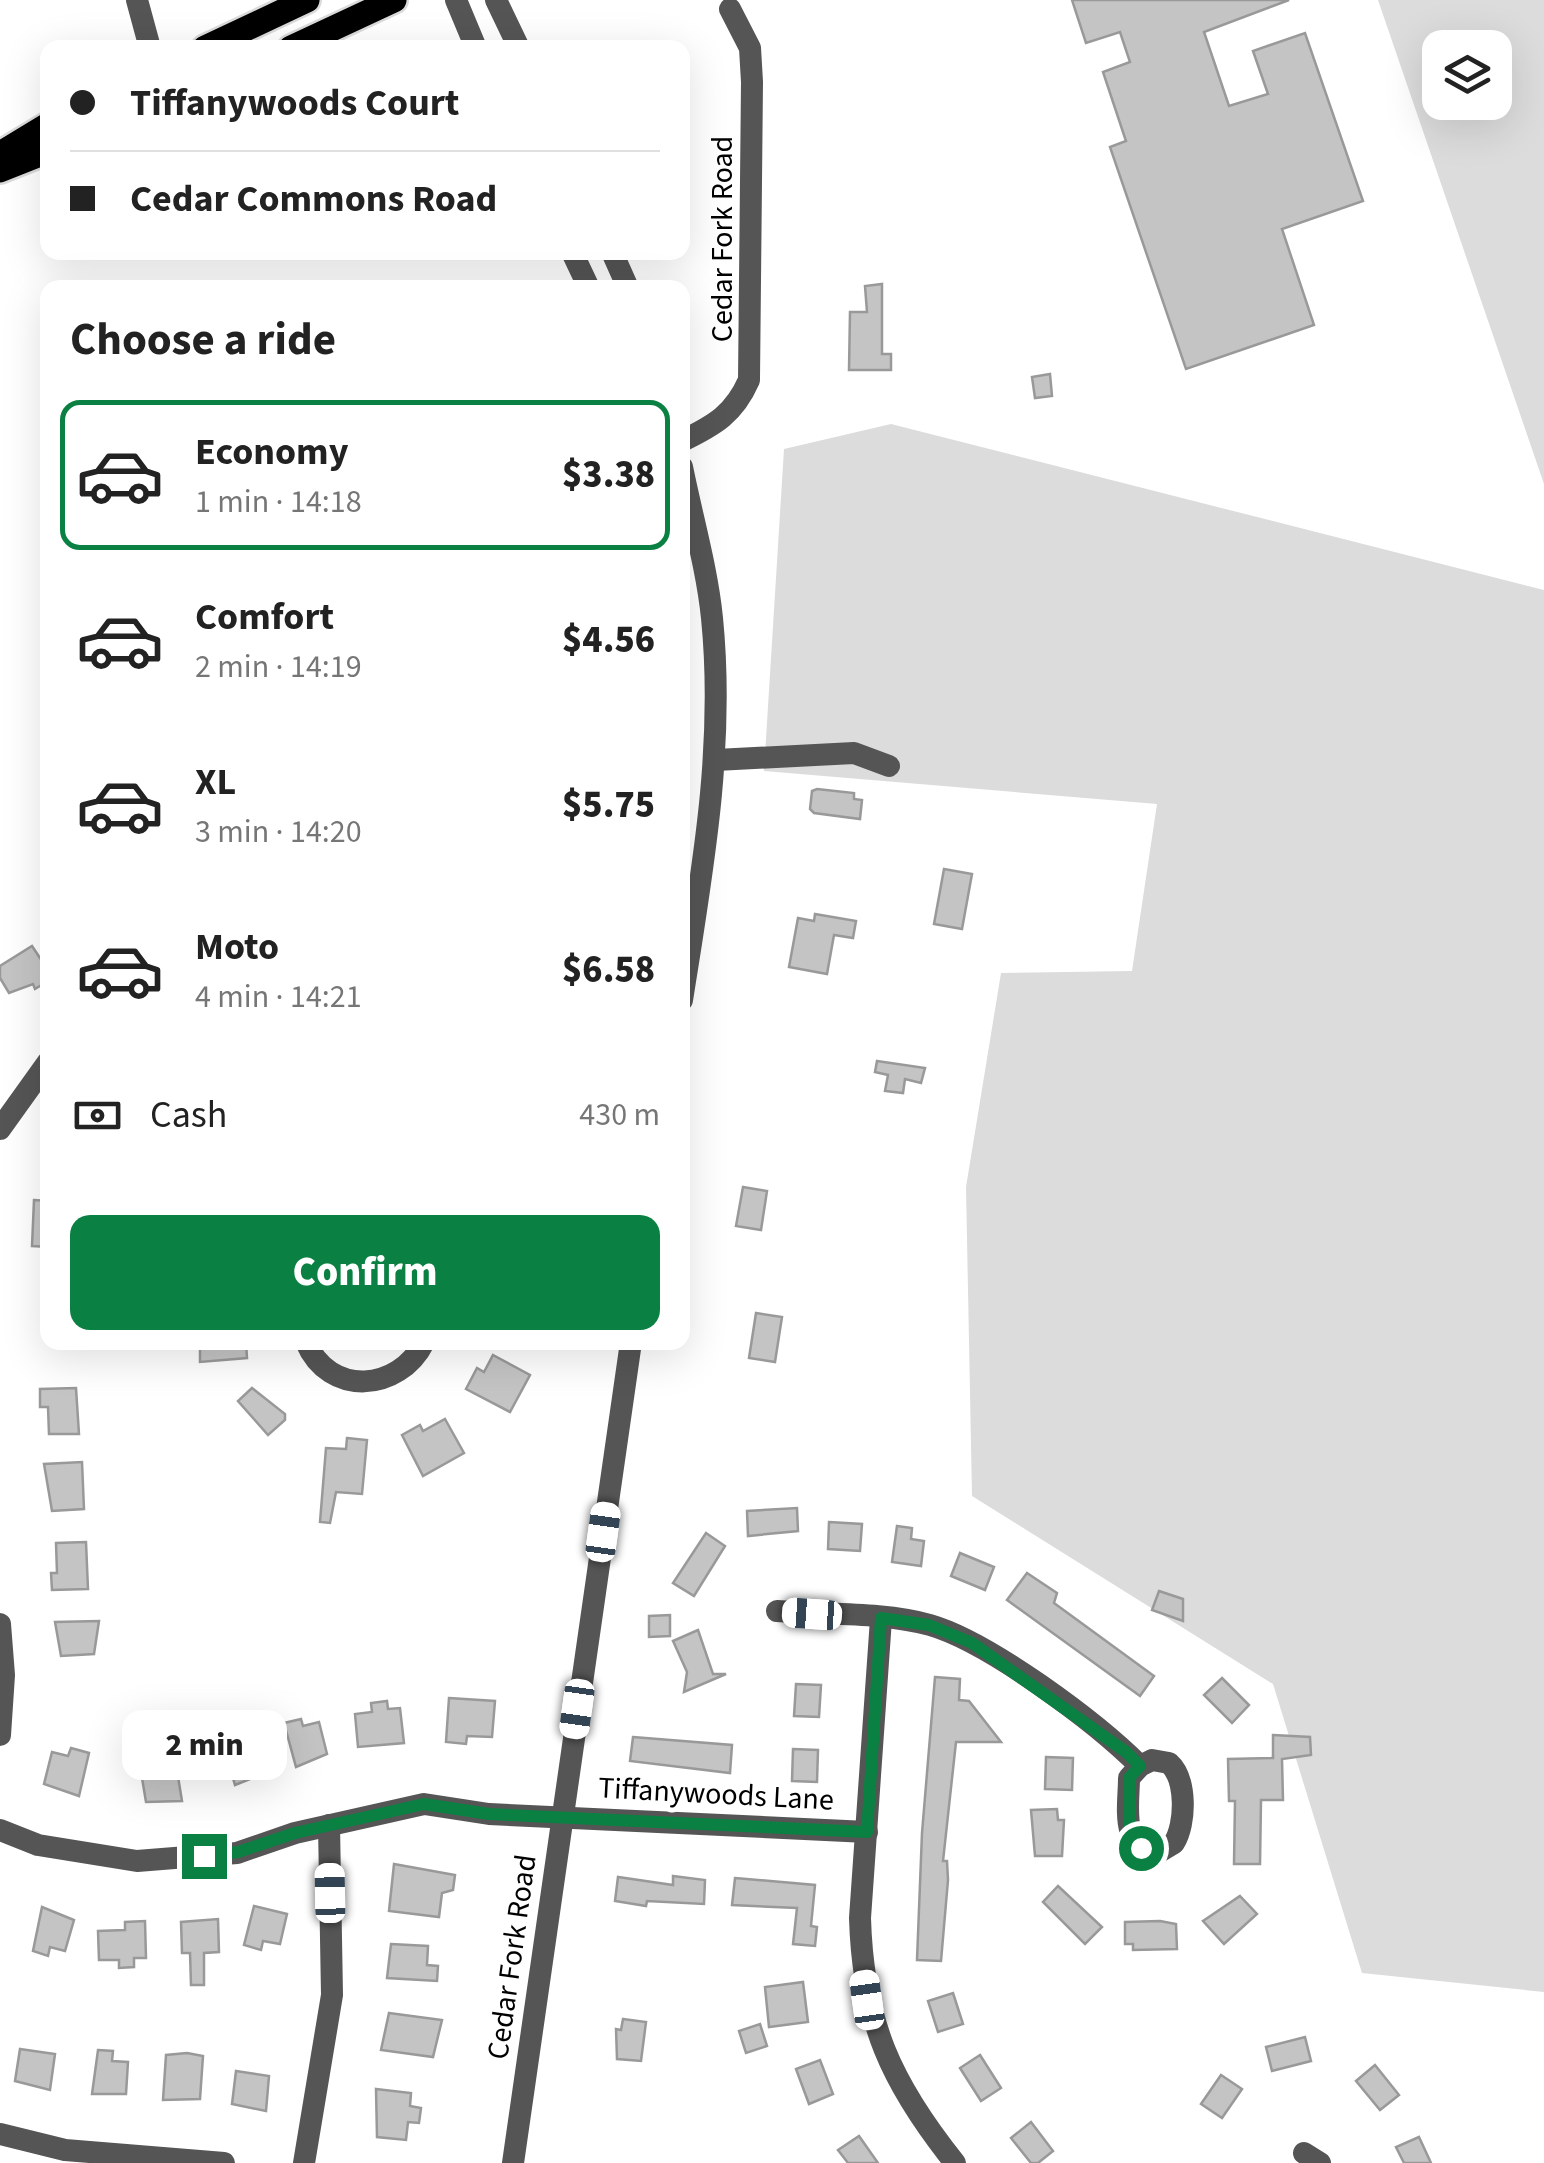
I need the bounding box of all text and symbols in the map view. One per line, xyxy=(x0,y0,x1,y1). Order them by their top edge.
map controls xyxy=(1422,30,1512,120)
button: layers xyxy=(1422,30,1512,120)
text: Tiffanywoods Court xyxy=(130,76,459,130)
street label: Cedar Fork Road xyxy=(701,136,744,342)
text: Cedar Commons Road xyxy=(130,172,497,226)
text: Choose a ride xyxy=(70,308,336,372)
text: Economy xyxy=(195,425,348,479)
icon: car xyxy=(75,430,165,520)
text: $3.38 xyxy=(562,448,655,502)
text: 1 min · 14:18 xyxy=(195,479,362,525)
text: Comfort xyxy=(195,590,334,644)
icon: car xyxy=(75,595,165,685)
text: $4.56 xyxy=(562,613,655,667)
text: 2 min · 14:19 xyxy=(195,644,362,690)
text: XL xyxy=(195,755,236,809)
icon: car xyxy=(75,760,165,850)
text: $5.75 xyxy=(562,778,655,832)
text: 3 min · 14:20 xyxy=(195,809,362,855)
text: Moto xyxy=(195,920,279,974)
icon: car xyxy=(75,925,165,1015)
text: $6.58 xyxy=(562,943,655,997)
text: 4 min · 14:21 xyxy=(195,974,362,1020)
icon: cash xyxy=(70,1088,125,1143)
text: Cash xyxy=(150,1088,227,1142)
text: 430 m xyxy=(579,1092,660,1138)
button: Confirm xyxy=(70,1215,660,1330)
car xyxy=(584,1500,622,1564)
car xyxy=(781,1597,843,1631)
car xyxy=(558,1677,596,1741)
callout: 2 min xyxy=(121,1711,286,1781)
text: 2 min xyxy=(165,1722,244,1768)
street label: Tiffanywoods Lane xyxy=(597,1766,835,1822)
route start xyxy=(1119,1826,1164,1871)
route end xyxy=(182,1834,227,1879)
street label: Cedar Fork Road xyxy=(476,1852,548,2062)
car xyxy=(314,1863,346,1923)
car xyxy=(848,1968,886,2032)

